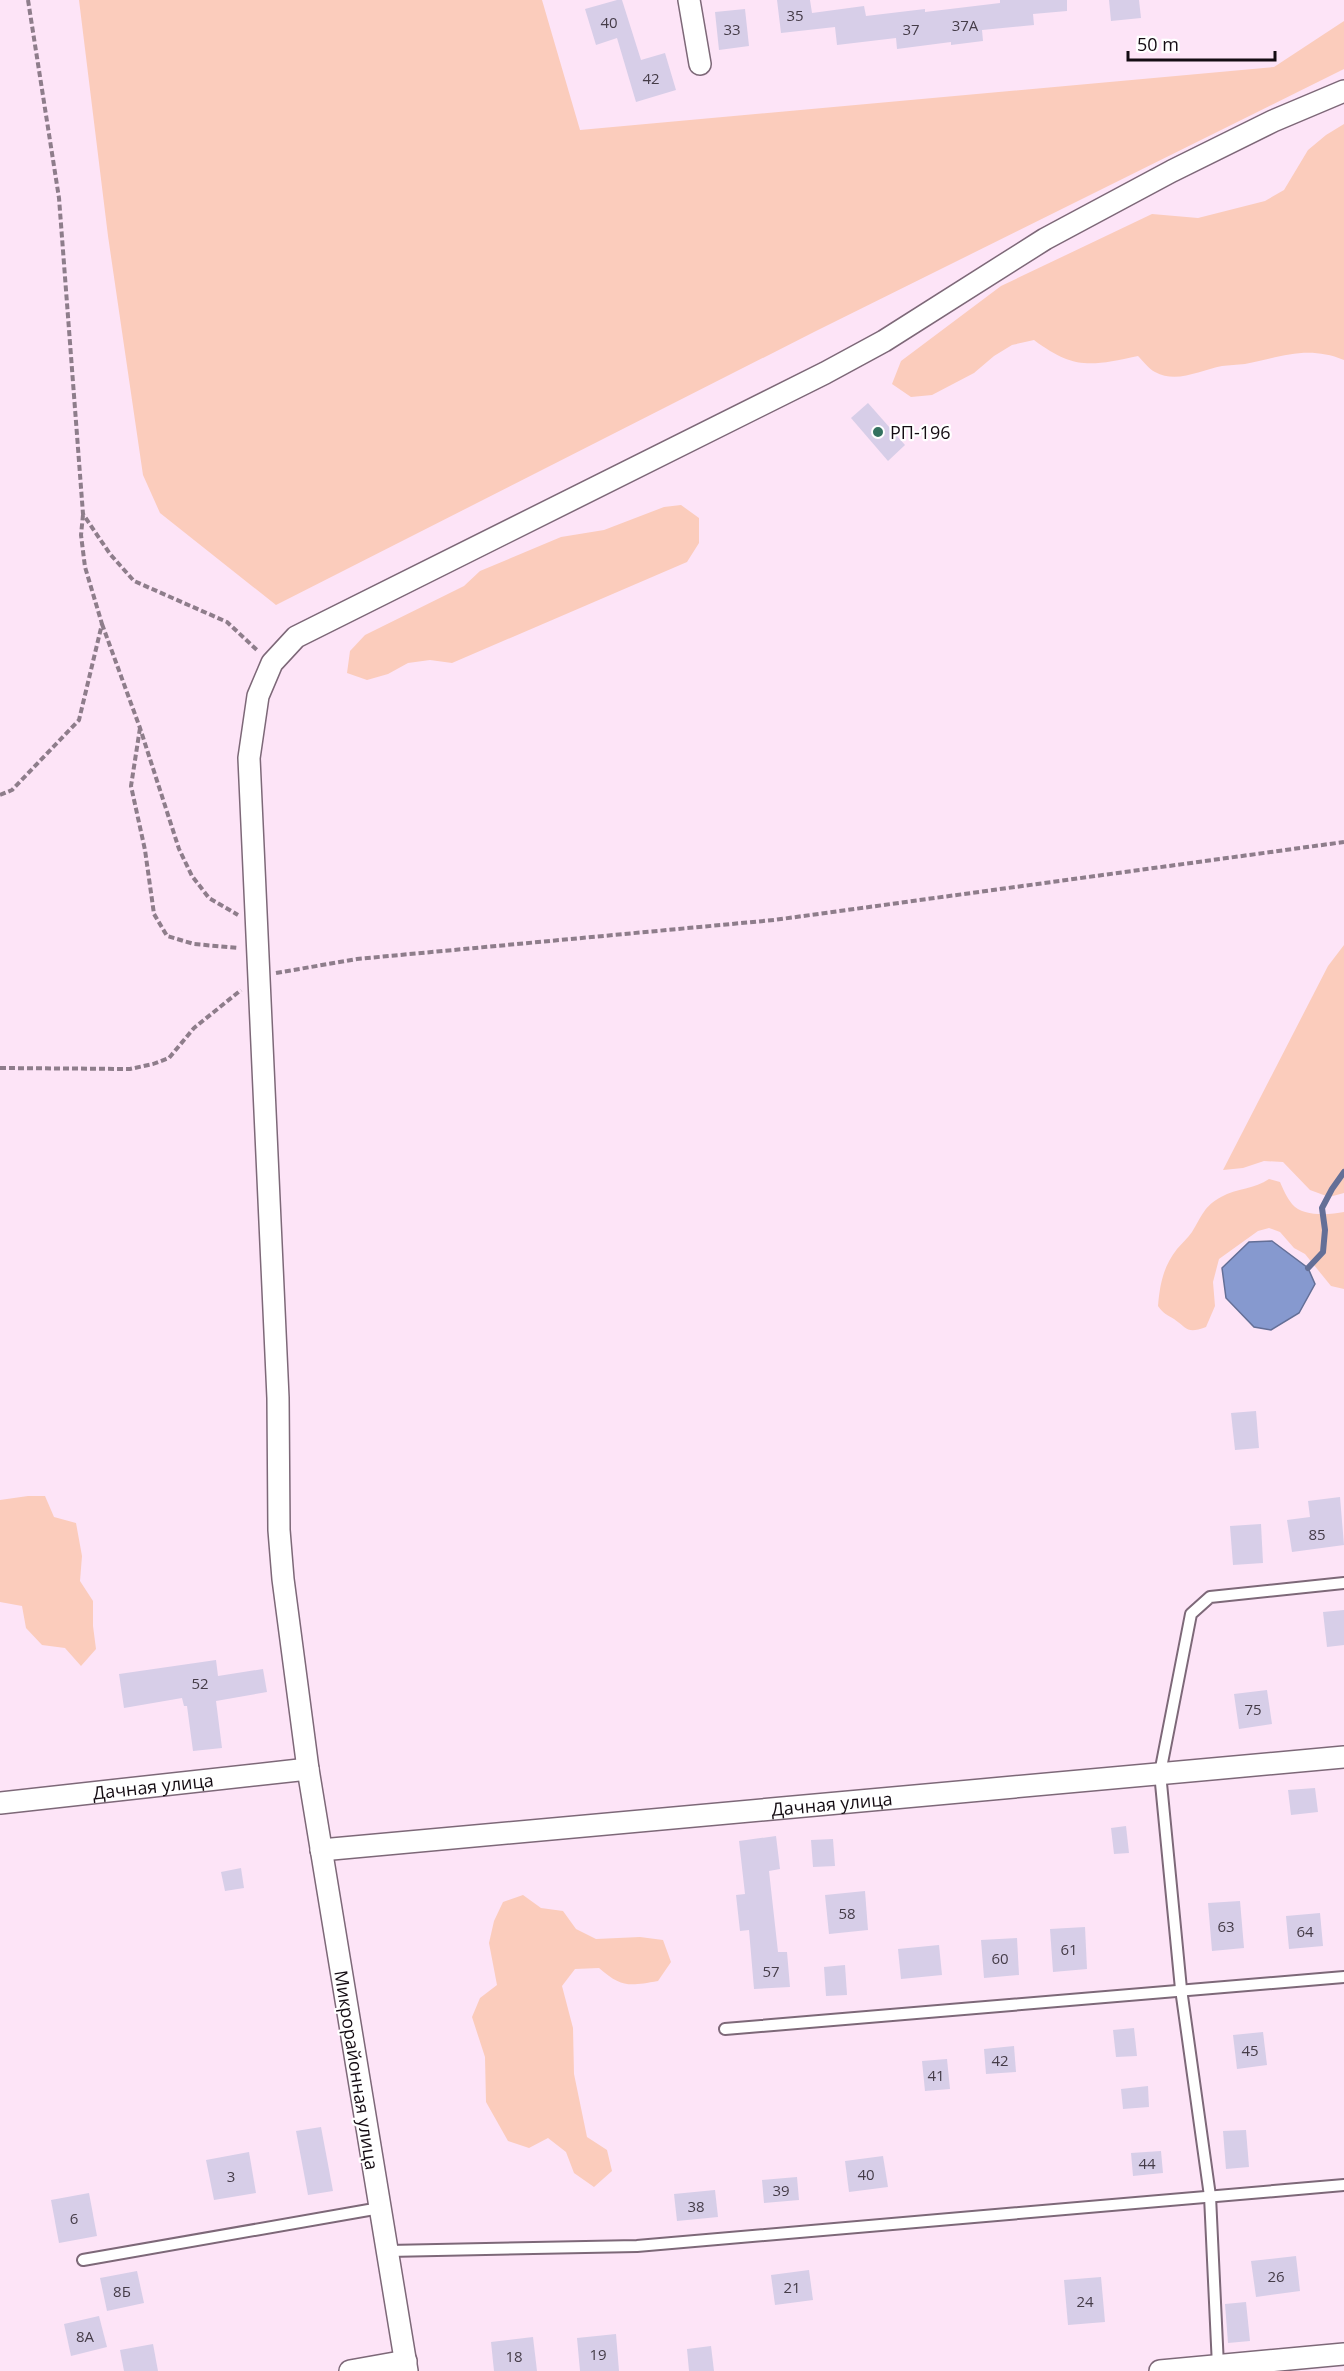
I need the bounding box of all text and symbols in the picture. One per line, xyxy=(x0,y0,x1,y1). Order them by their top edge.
house number: 35 xyxy=(786,5,804,25)
house number: 40 xyxy=(600,12,618,32)
house number: 37А xyxy=(952,15,979,35)
house number: 33 xyxy=(723,19,741,39)
house number: 37 xyxy=(902,19,920,39)
scale bar xyxy=(1128,24,1275,62)
text: 50 m xyxy=(1137,32,1179,56)
house number: 42 xyxy=(642,68,660,88)
place label: РП-196 xyxy=(890,420,951,444)
marker: РП-196 xyxy=(871,425,885,439)
house number: 85 xyxy=(1308,1524,1326,1544)
house number: 52 xyxy=(191,1673,209,1693)
house number: 75 xyxy=(1244,1699,1262,1719)
street label: Дачная улица xyxy=(91,1768,215,1805)
street label: Дачная улица xyxy=(770,1786,893,1821)
house number: 58 xyxy=(838,1903,856,1923)
house number: 63 xyxy=(1217,1916,1235,1936)
house number: 64 xyxy=(1296,1921,1314,1941)
house number: 61 xyxy=(1060,1939,1078,1959)
house number: 60 xyxy=(991,1948,1009,1968)
house number: 57 xyxy=(762,1961,780,1981)
street label: Микрорайонная улица xyxy=(329,1969,385,2171)
house number: 45 xyxy=(1241,2040,1259,2060)
house number: 42 xyxy=(991,2050,1009,2070)
house number: 41 xyxy=(927,2065,945,2085)
house number: 44 xyxy=(1138,2153,1156,2173)
house number: 40 xyxy=(857,2164,875,2184)
house number: 3 xyxy=(227,2166,235,2186)
house number: 39 xyxy=(772,2180,790,2200)
house number: 38 xyxy=(687,2196,705,2216)
house number: 6 xyxy=(70,2208,78,2228)
house number: 26 xyxy=(1267,2266,1285,2286)
house number: 21 xyxy=(783,2277,801,2297)
house number: 8Б xyxy=(113,2281,131,2301)
house number: 24 xyxy=(1076,2291,1094,2311)
house number: 8А xyxy=(76,2326,95,2346)
house number: 19 xyxy=(589,2344,607,2364)
house number: 18 xyxy=(505,2346,523,2366)

